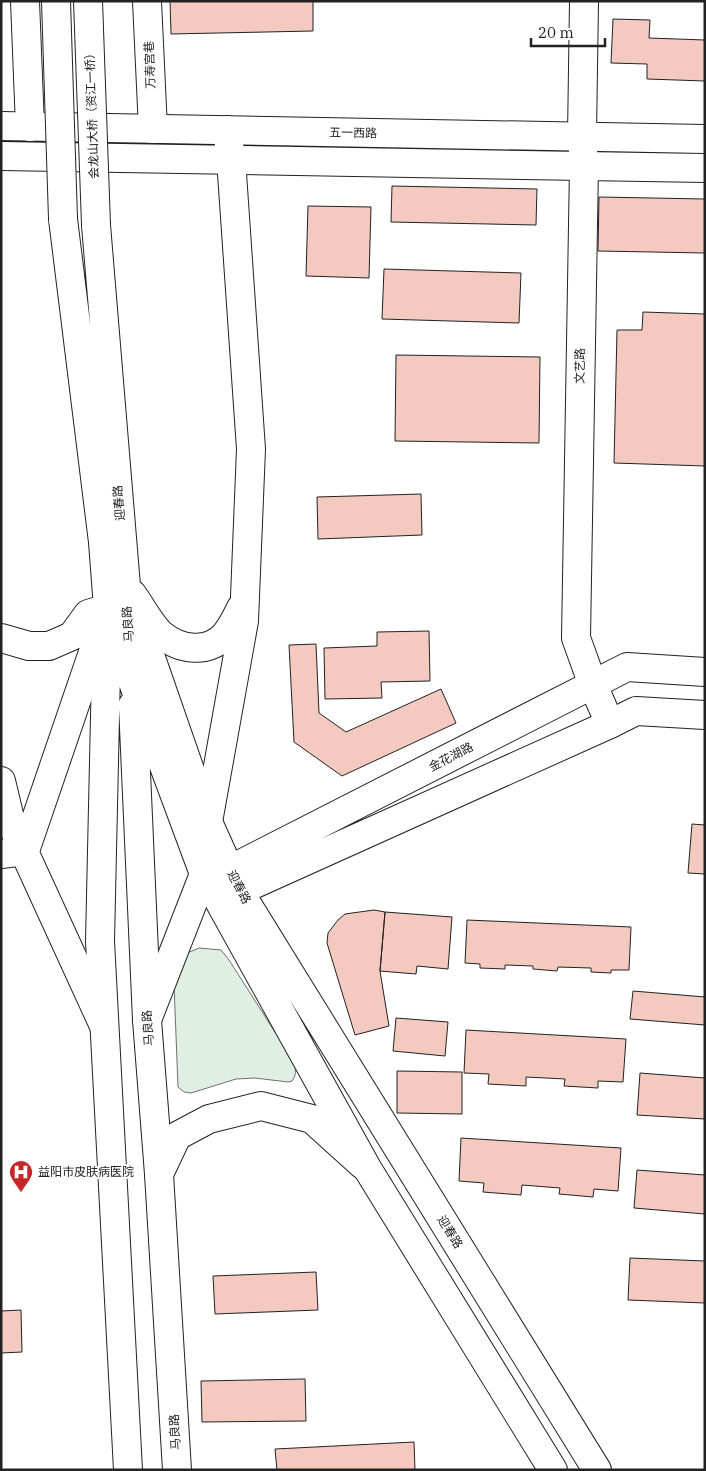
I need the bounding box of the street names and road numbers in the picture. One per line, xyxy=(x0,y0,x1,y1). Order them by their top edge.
street label: 万寿宫巷 xyxy=(141,41,158,89)
street label: 会龙山大桥（资江一桥） xyxy=(82,47,101,179)
street label: 五一西路 xyxy=(329,125,377,140)
street label: 文艺路 xyxy=(572,348,587,384)
street label: 迎春路 xyxy=(109,484,128,522)
street label: 马良路 xyxy=(119,606,136,643)
street label: 金花湖路 xyxy=(426,739,476,774)
street label: 迎春路 xyxy=(224,867,255,906)
street label: 马良路 xyxy=(139,1010,156,1047)
street label: 迎春路 xyxy=(435,1212,466,1251)
street label: 马良路 xyxy=(166,1414,183,1450)

